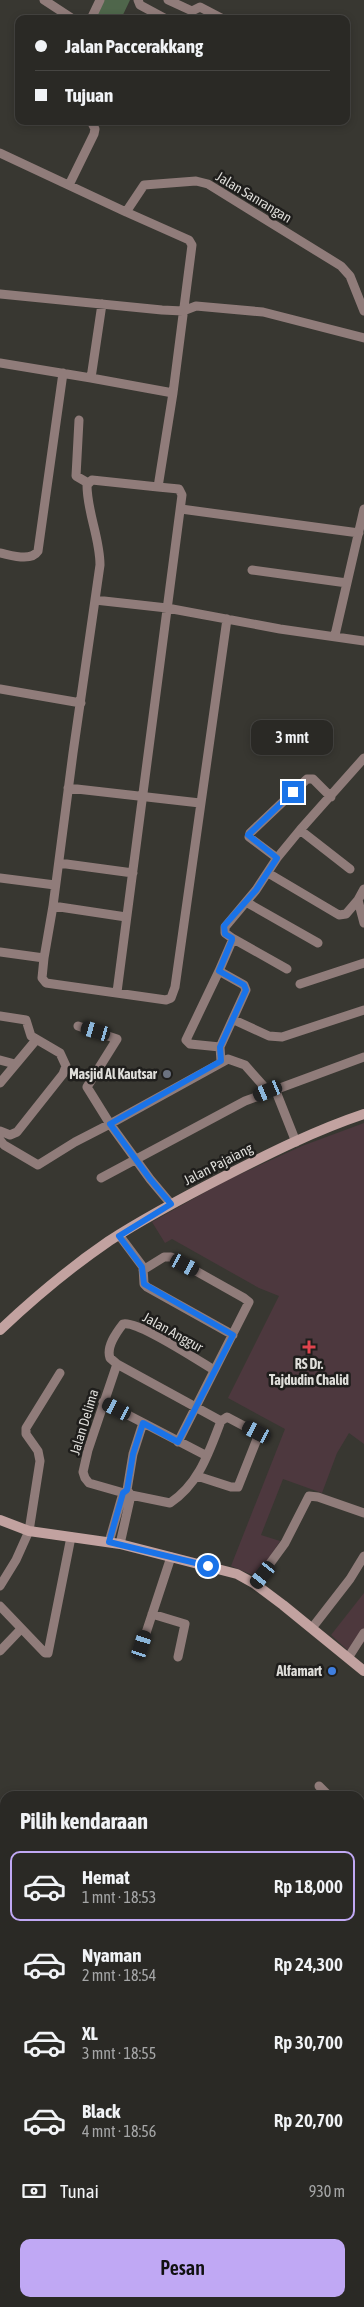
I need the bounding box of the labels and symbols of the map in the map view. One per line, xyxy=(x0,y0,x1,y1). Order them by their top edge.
street label: Jalan Sanrangan xyxy=(213,168,295,226)
callout: 3 mnt xyxy=(252,720,334,754)
route end xyxy=(282,781,304,803)
car xyxy=(79,1020,112,1042)
place label: Masjid Al Kautsar xyxy=(69,1066,158,1082)
marker: Masjid Al Kautsar xyxy=(161,1068,173,1080)
car xyxy=(251,1078,284,1104)
street label: Jalan Pajaiang xyxy=(181,1140,255,1188)
car xyxy=(168,1251,201,1279)
street label: Jalan Anggur xyxy=(140,1309,207,1355)
marker: RS Dr. Tajdudin Chalid xyxy=(302,1340,316,1354)
place label: RS Dr. Tajdudin Chalid xyxy=(269,1356,349,1388)
street label: Jalan Delima xyxy=(66,1387,102,1457)
car xyxy=(100,1396,133,1422)
car xyxy=(240,1419,273,1445)
route start xyxy=(197,1555,219,1577)
car xyxy=(247,1559,278,1591)
car xyxy=(130,1628,153,1662)
place label: Alfamart xyxy=(275,1663,322,1679)
marker: Alfamart xyxy=(326,1665,338,1677)

